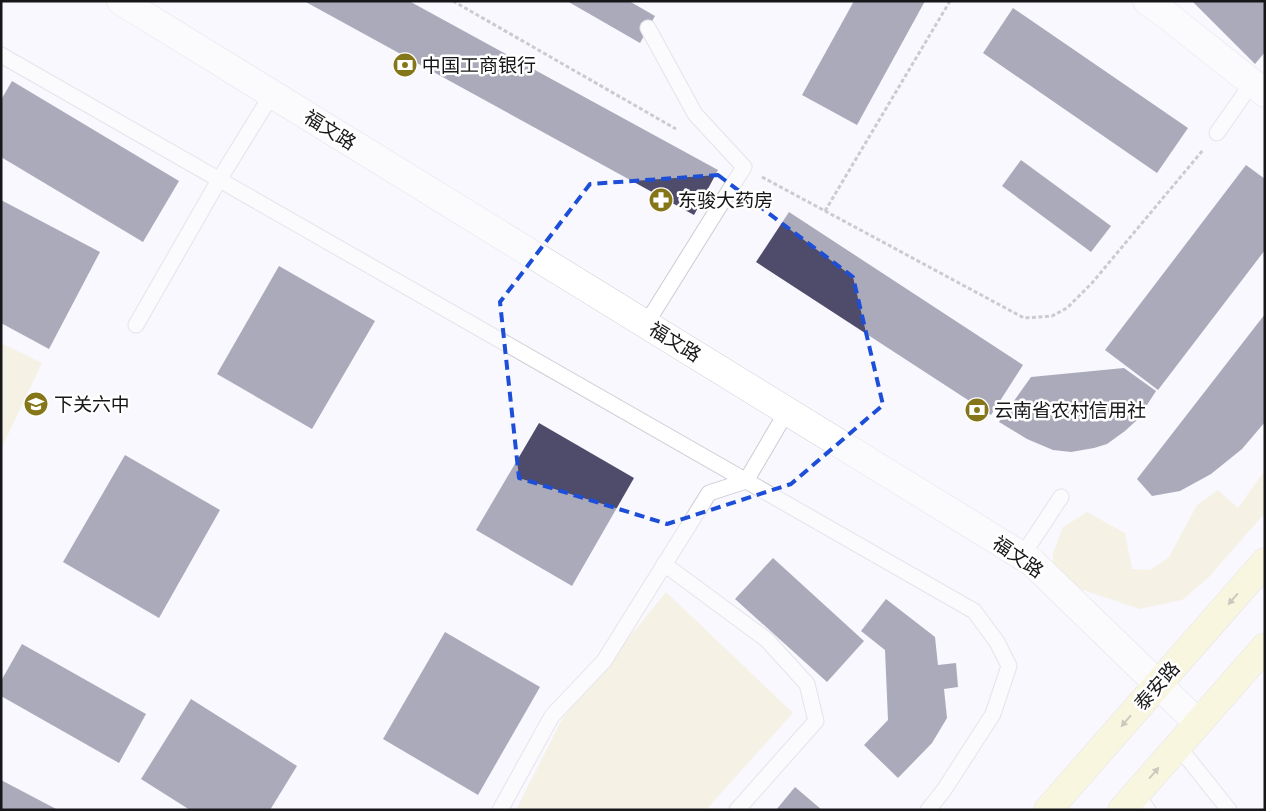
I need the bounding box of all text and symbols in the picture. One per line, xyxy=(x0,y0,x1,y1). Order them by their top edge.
bank icon: 中国工商银行 xyxy=(392,52,418,78)
place label: 中国工商银行 xyxy=(422,53,536,78)
street label: 福文路 xyxy=(299,104,361,156)
pharmacy icon: 东骏大药房 xyxy=(648,187,674,213)
place label: 东骏大药房 xyxy=(678,188,773,213)
street label: 福文路 xyxy=(644,316,706,368)
school or university icon: 下关六中 xyxy=(23,391,49,417)
place label: 下关六中 xyxy=(54,392,130,417)
bank icon: 云南省农村信用社 xyxy=(964,397,990,423)
place label: 云南省农村信用社 xyxy=(994,398,1146,423)
street label: 福文路 xyxy=(987,530,1049,584)
one-way arrow xyxy=(1227,592,1238,605)
street label: 泰安路 xyxy=(1129,656,1185,716)
one-way arrow xyxy=(1120,715,1131,728)
one-way arrow xyxy=(1148,768,1160,780)

